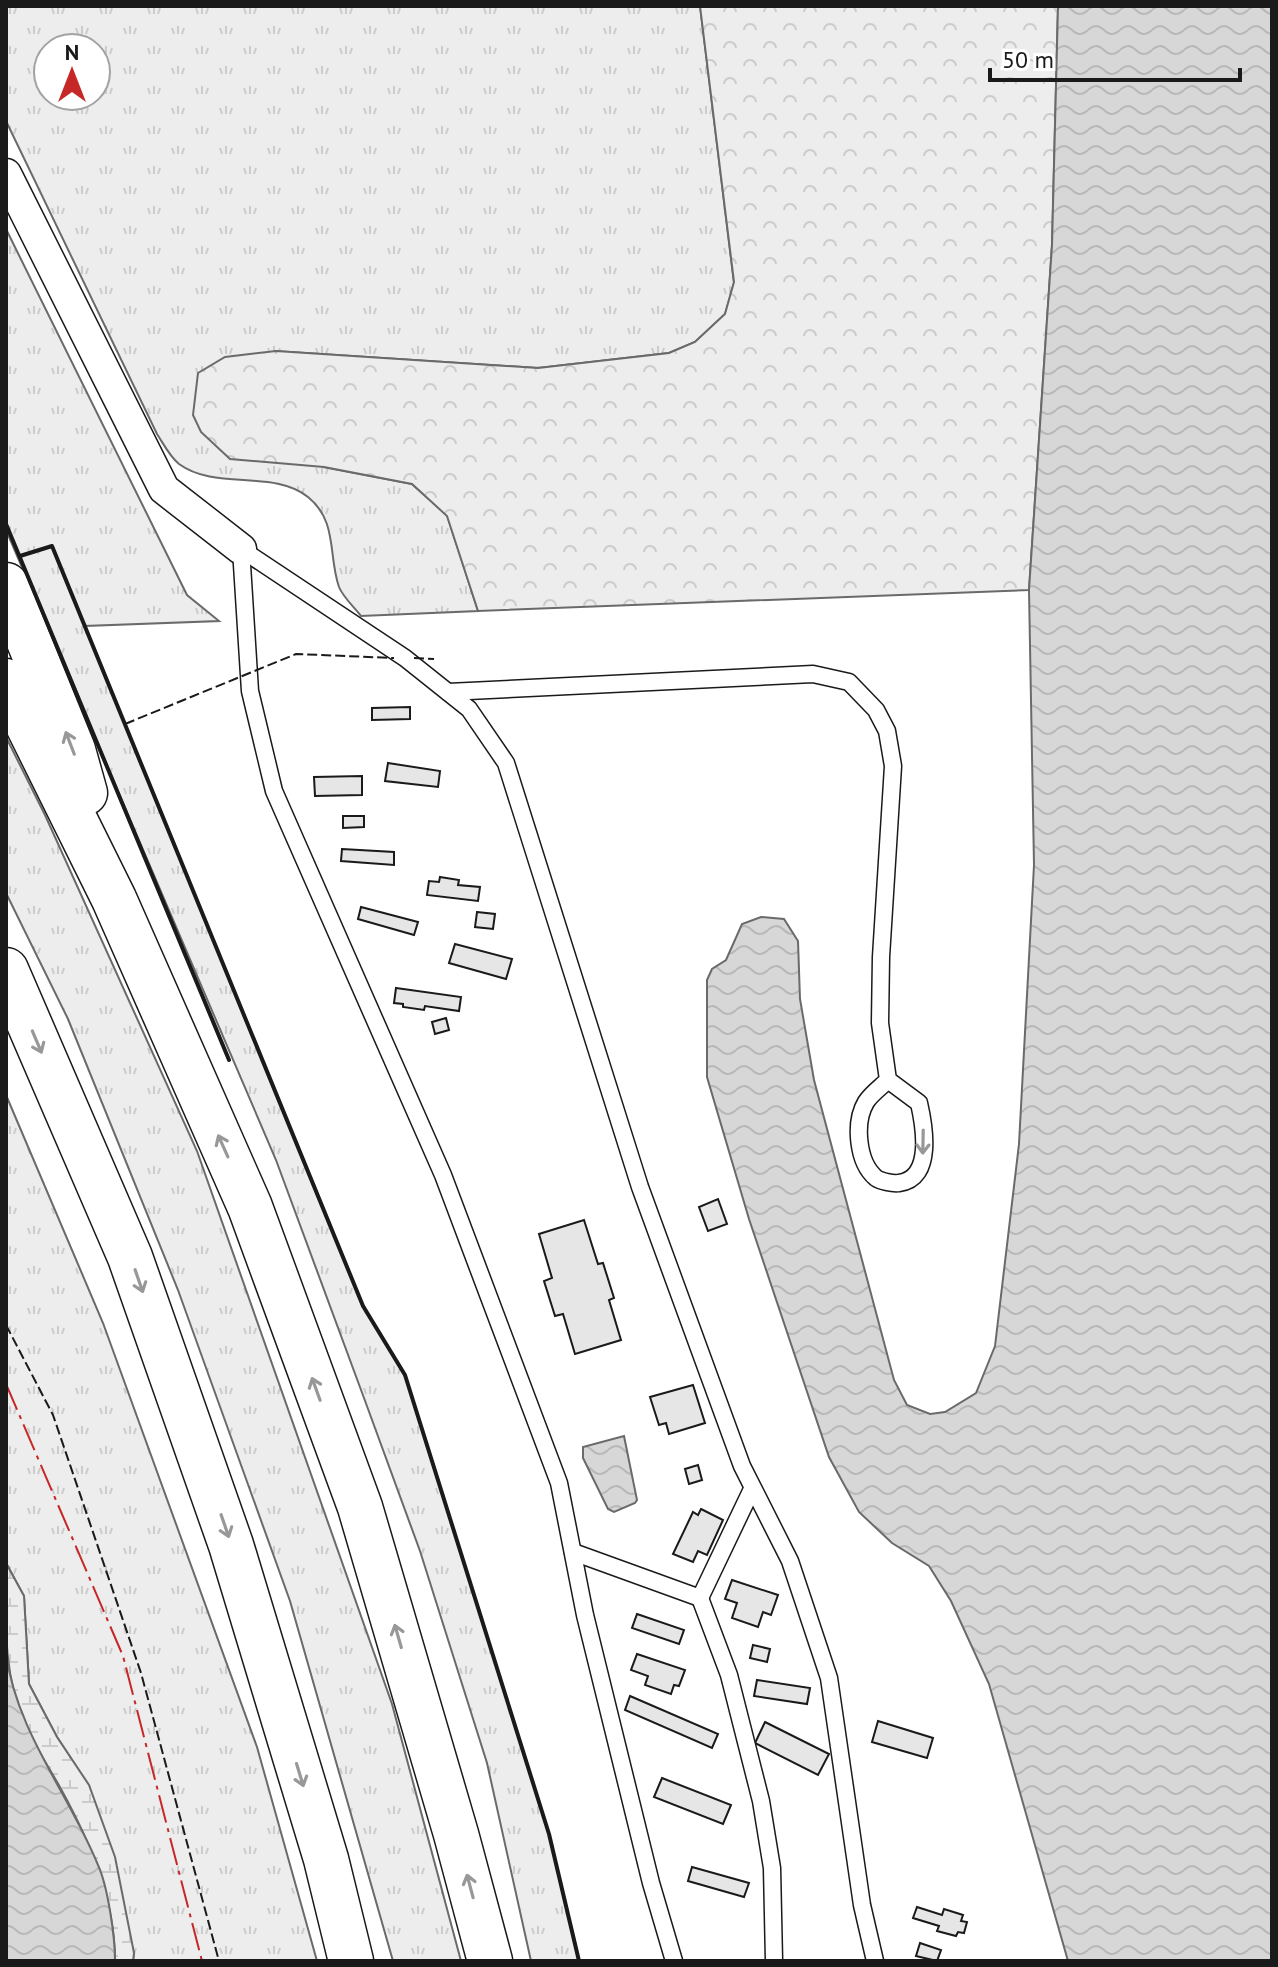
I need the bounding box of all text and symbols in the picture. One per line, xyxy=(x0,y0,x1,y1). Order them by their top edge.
north arrow xyxy=(32,32,112,112)
scale bar xyxy=(990,32,1240,82)
text: N xyxy=(65,38,79,66)
text: 50 m xyxy=(1002,44,1054,75)
one-way arrow xyxy=(62,731,76,756)
one-way arrow xyxy=(30,1030,45,1054)
one-way arrow xyxy=(915,1128,930,1155)
one-way arrow xyxy=(215,1134,230,1159)
one-way arrow xyxy=(132,1268,147,1293)
one-way arrow xyxy=(308,1377,323,1402)
one-way arrow xyxy=(218,1514,233,1539)
one-way arrow xyxy=(390,1623,405,1649)
one-way arrow xyxy=(293,1762,308,1788)
one-way arrow xyxy=(461,1873,476,1899)

